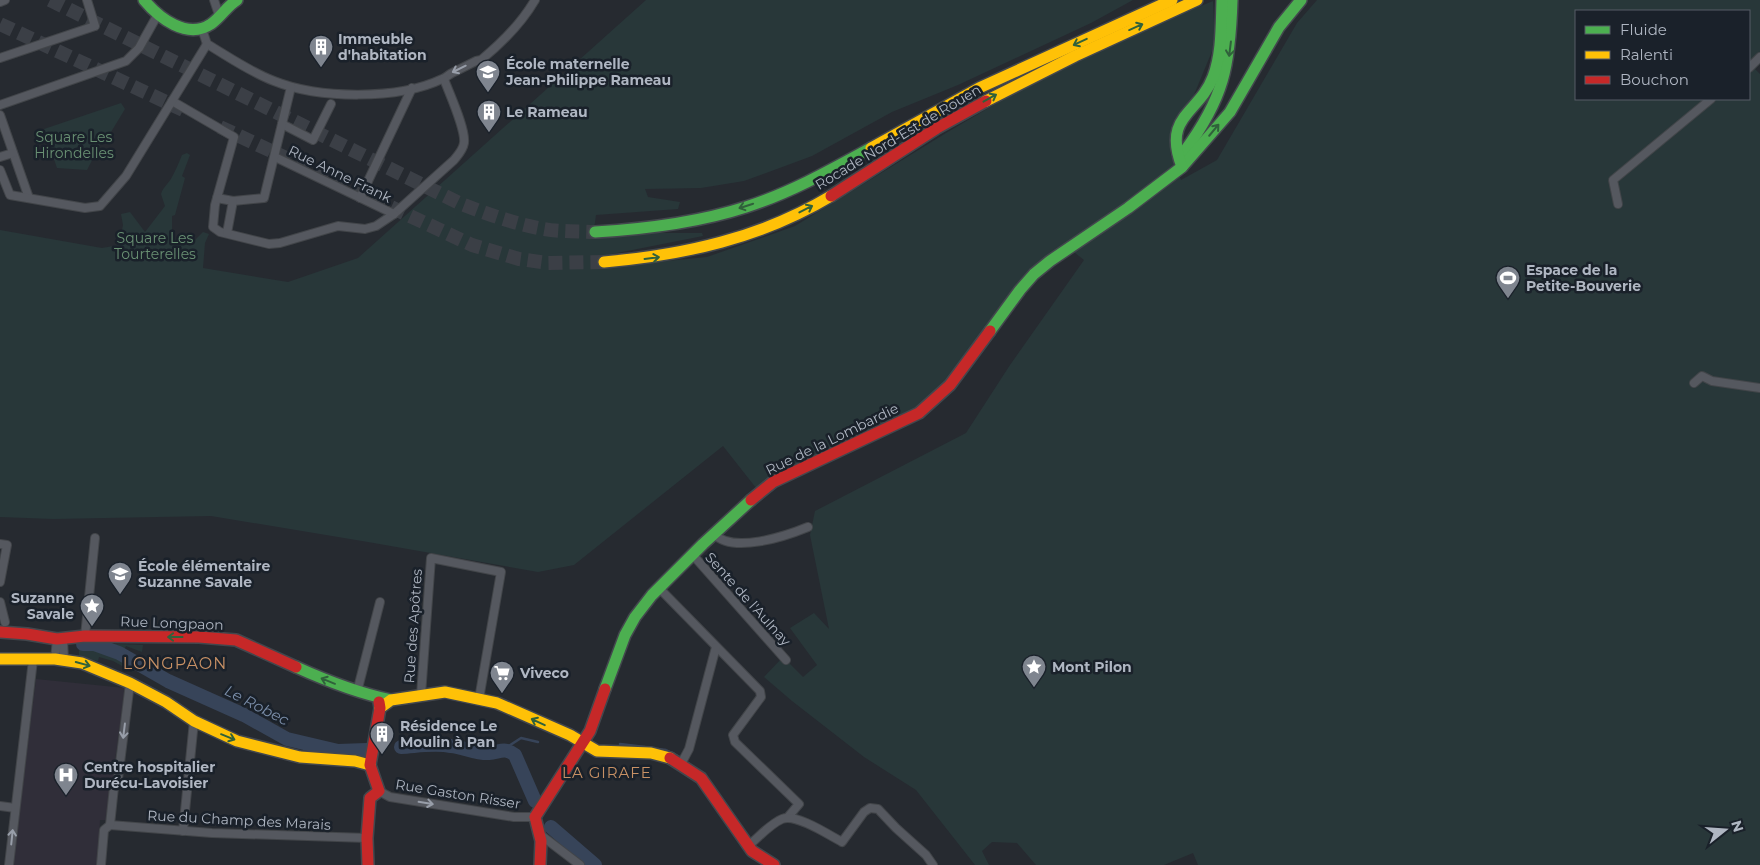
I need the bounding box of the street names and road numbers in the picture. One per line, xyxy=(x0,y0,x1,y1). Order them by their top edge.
street label: Rocade Nord-Est de Rouen xyxy=(812,80,984,194)
street label: Rue Anne Frank xyxy=(285,141,395,207)
street label: Rue de la Lombardie xyxy=(763,399,901,479)
street label: Sente de l'Aulnay xyxy=(701,548,795,650)
street label: Rue des Apôtres xyxy=(400,568,426,684)
street label: Rue Longpaon xyxy=(120,612,224,634)
street label: Rue Gaston Risser xyxy=(394,775,522,813)
street label: Rue du Champ des Marais xyxy=(147,806,331,834)

